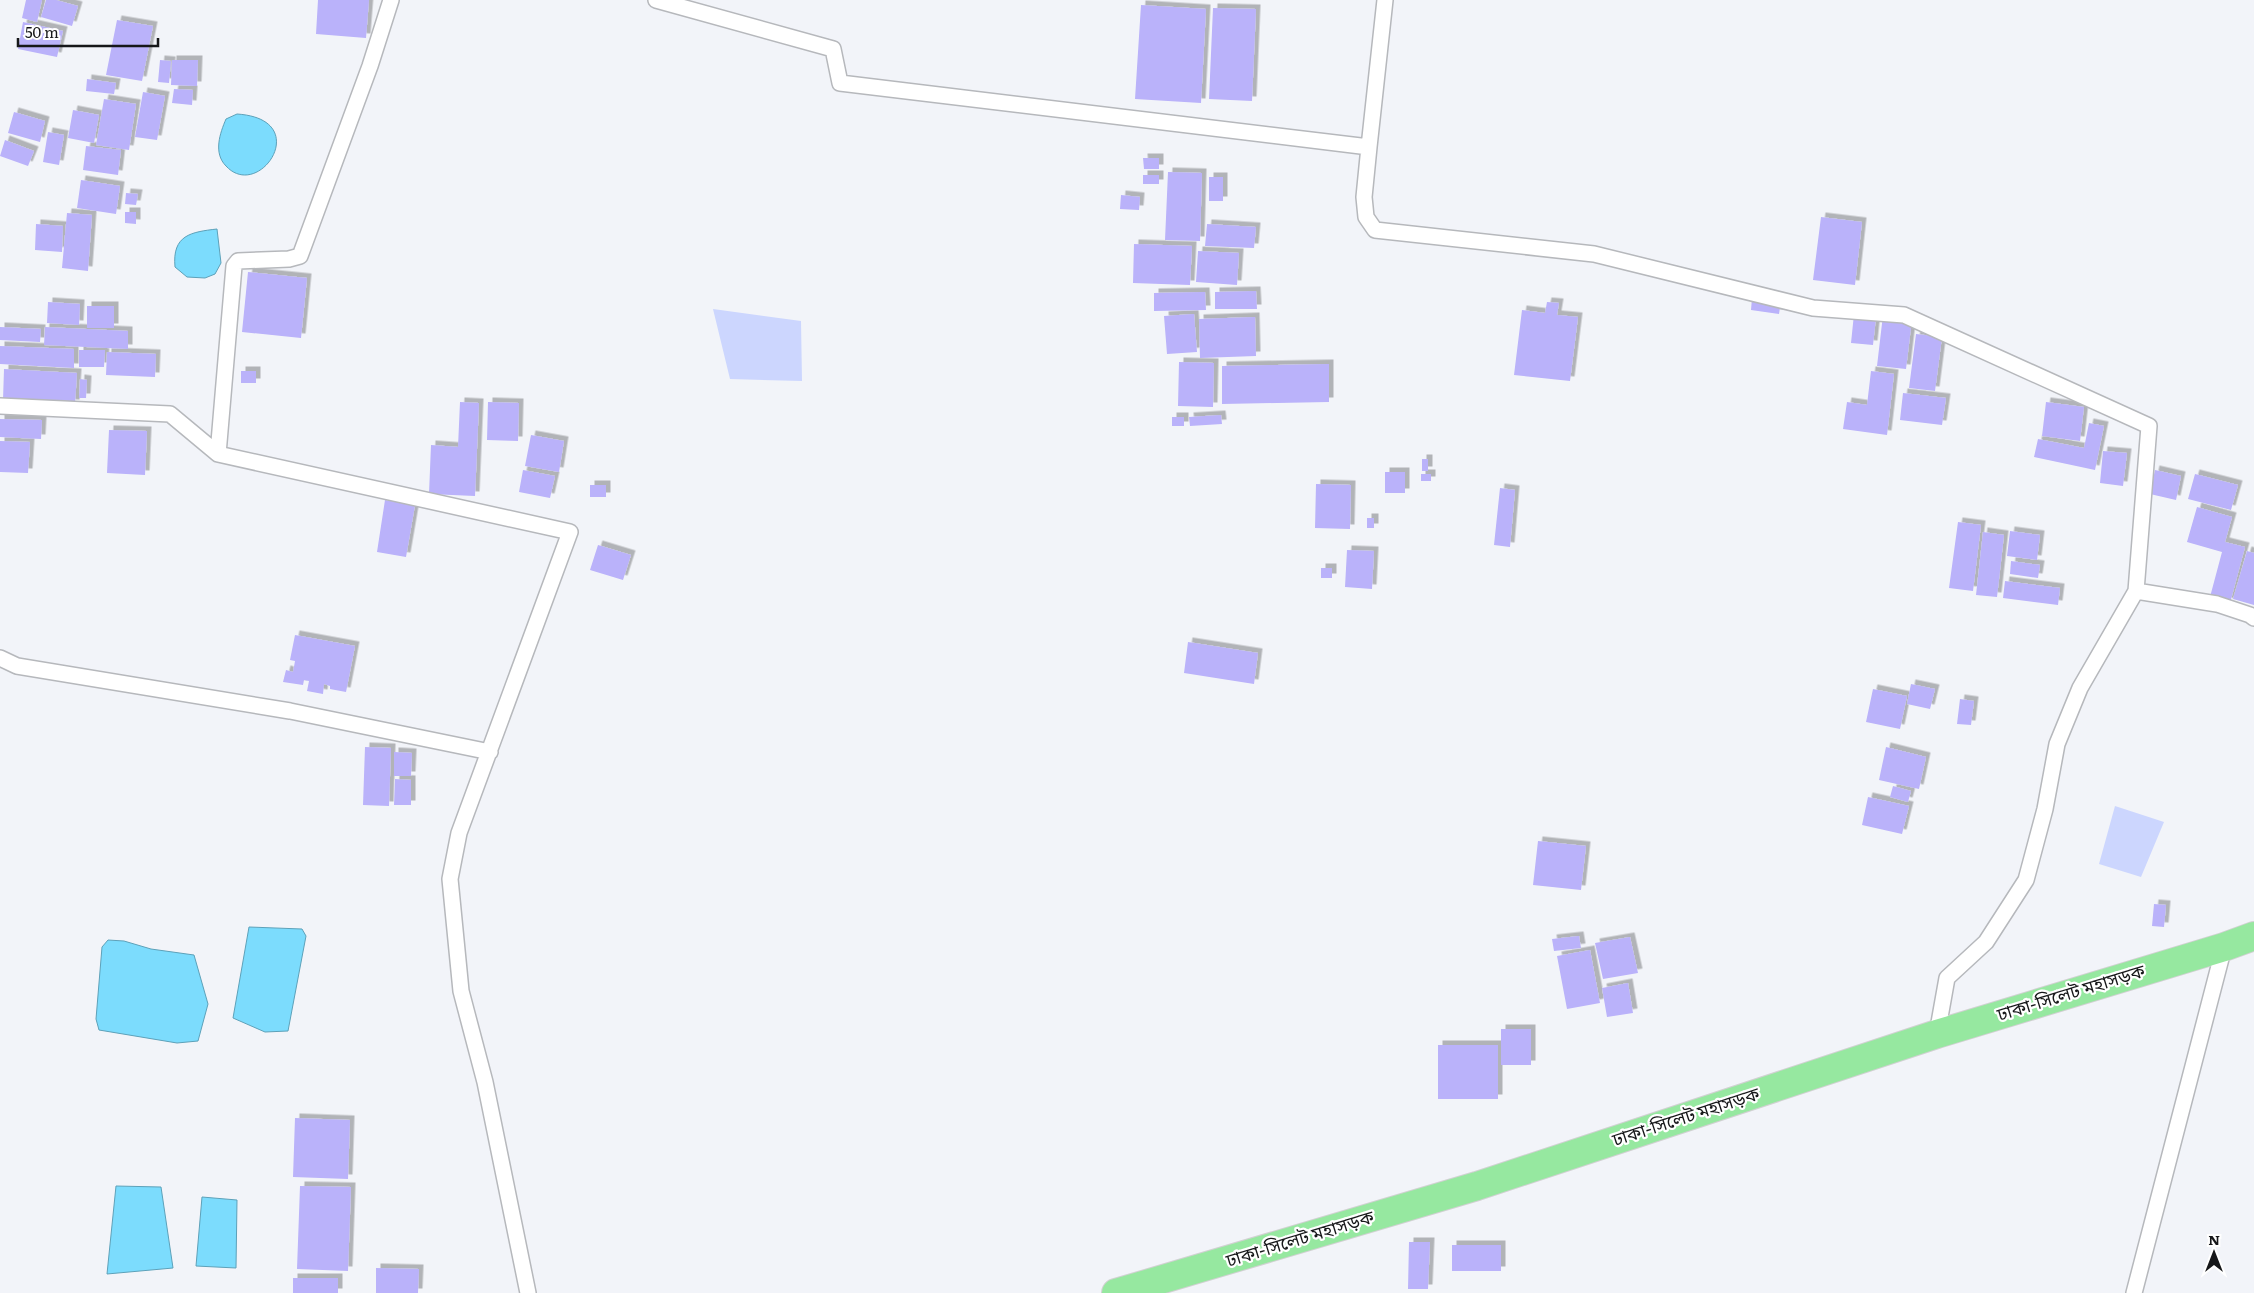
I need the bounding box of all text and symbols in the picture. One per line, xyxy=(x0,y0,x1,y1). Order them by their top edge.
scale bar xyxy=(18,15,158,47)
text: 50 m xyxy=(25,20,59,43)
street label: ঢাকা-সিলেট মহাসড়ক xyxy=(1992,956,2148,1027)
street label: ঢাকা-সিলেট মহাসড়ক xyxy=(1607,1079,1763,1152)
street label: ঢাকা-সিলেট মহাসড়ক xyxy=(1221,1202,1377,1273)
north arrow xyxy=(2189,1228,2239,1278)
text: N xyxy=(2208,1229,2220,1249)

